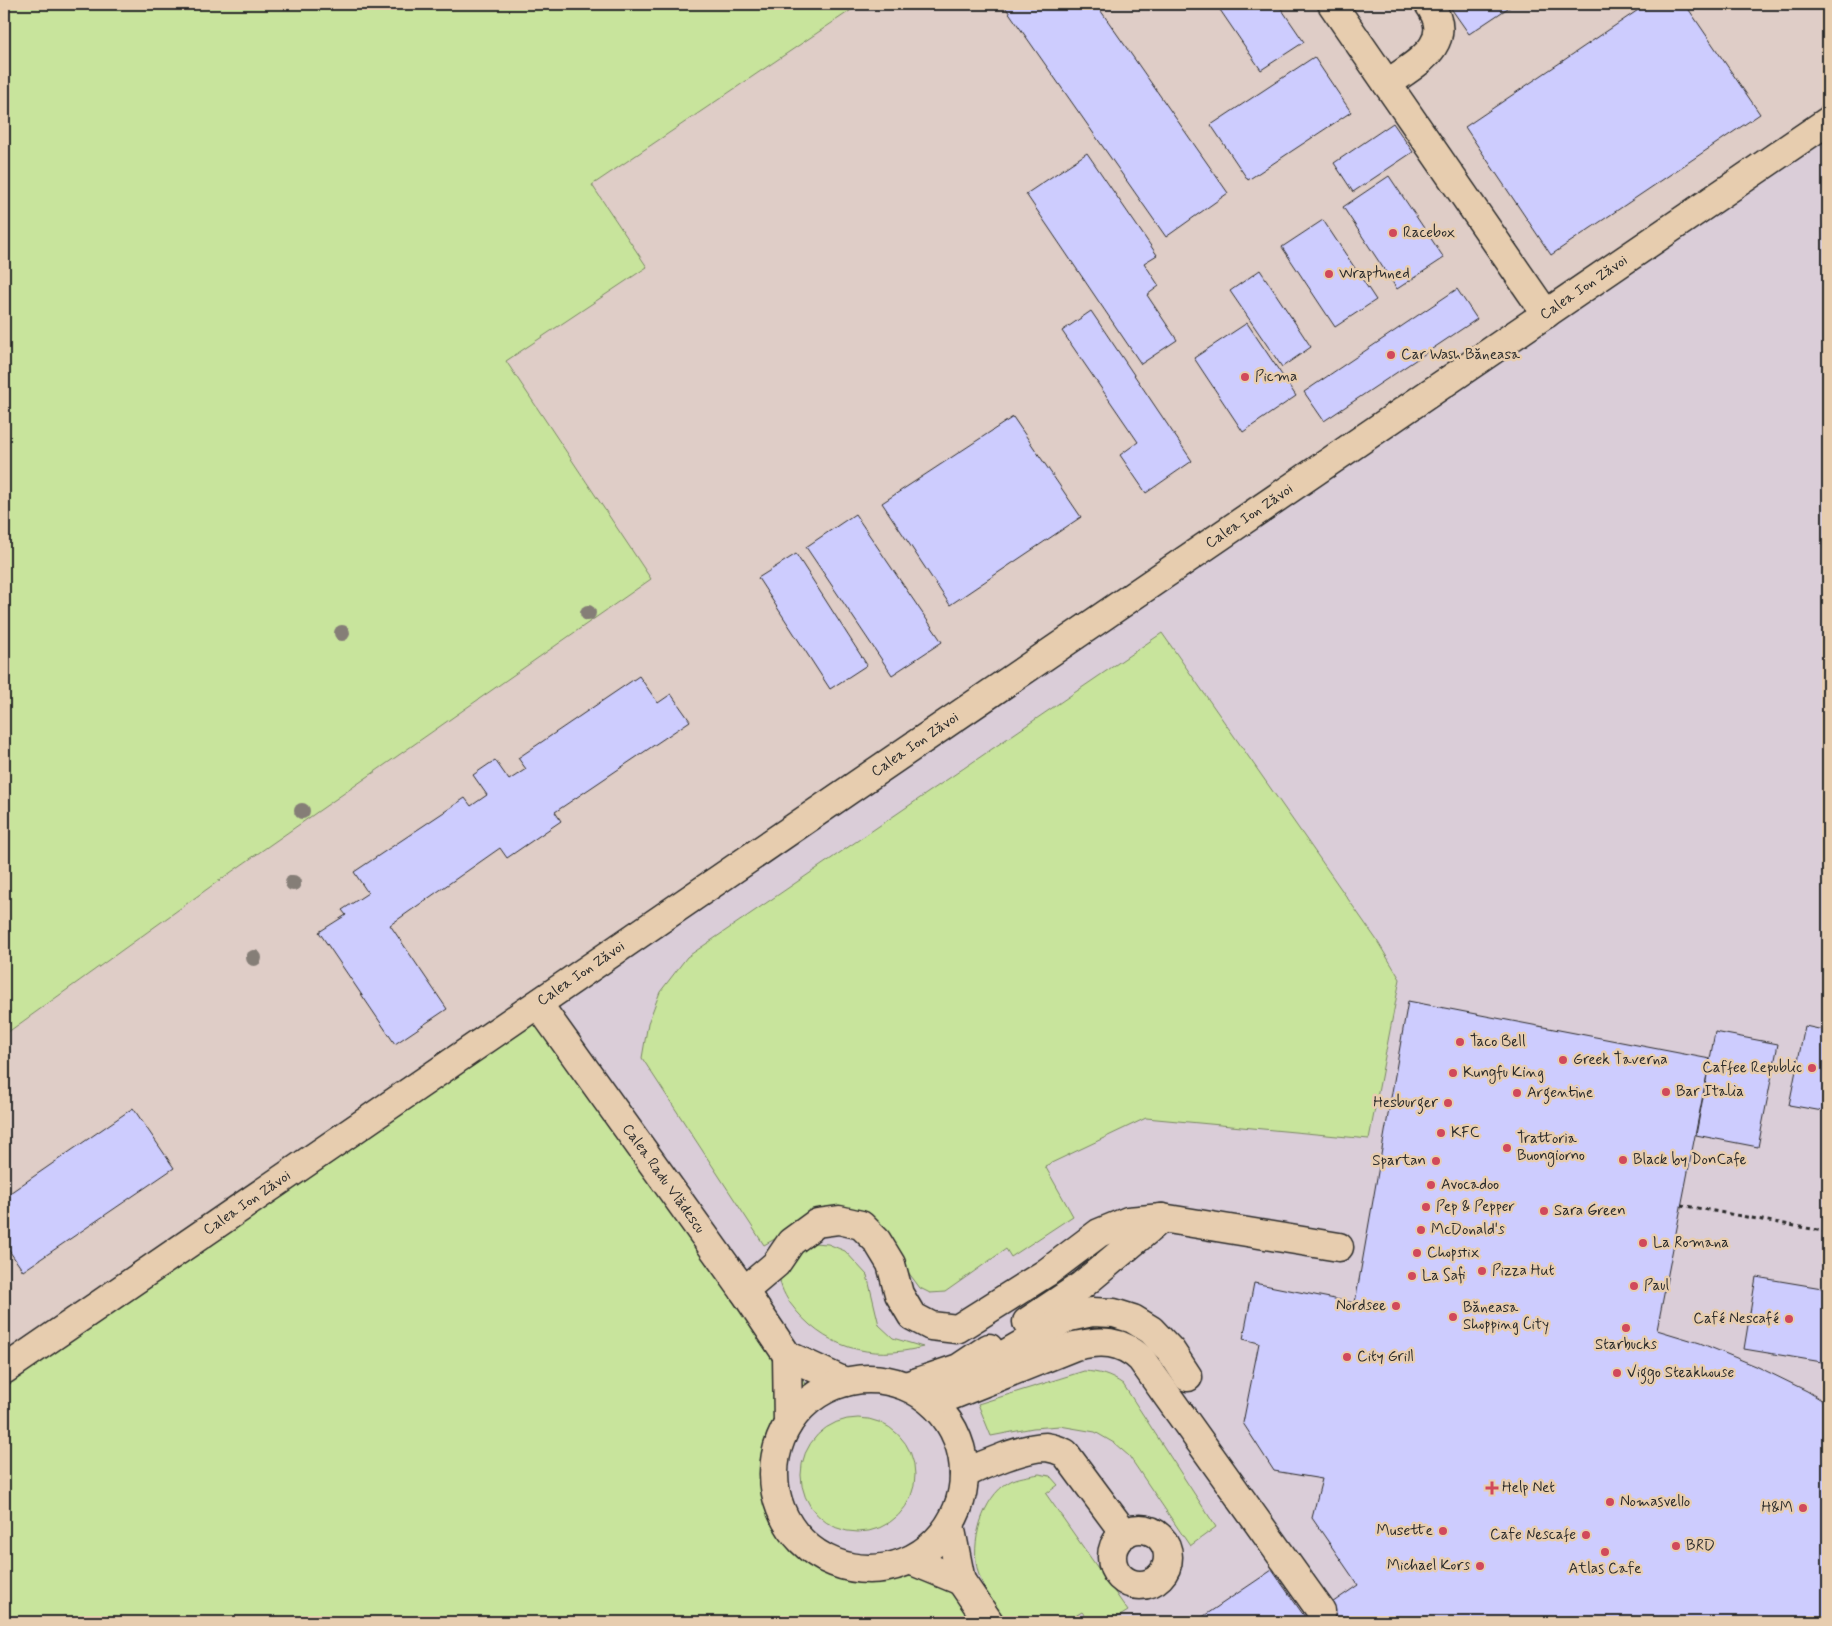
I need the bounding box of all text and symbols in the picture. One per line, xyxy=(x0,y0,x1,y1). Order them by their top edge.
place label: Racebox xyxy=(1403,223,1456,243)
marker: Racebox xyxy=(1387,227,1399,239)
street label: Calea Ion Zăvoi xyxy=(1536,251,1632,325)
place label: Wraptuned xyxy=(1339,264,1410,284)
marker: Wraptuned xyxy=(1323,268,1335,280)
place label: Car Wash Băneasa xyxy=(1401,345,1521,365)
marker: Car Wash Băneasa xyxy=(1385,349,1397,361)
place label: Picma xyxy=(1255,367,1297,387)
marker: Picma xyxy=(1239,371,1251,383)
street label: Calea Ion Zăvoi xyxy=(1202,479,1297,553)
street label: Calea Ion Zăvoi xyxy=(867,708,963,782)
street label: Calea Ion Zăvoi xyxy=(533,937,629,1011)
place label: Taco Bell xyxy=(1470,1032,1526,1052)
marker: Taco Bell xyxy=(1454,1036,1466,1048)
place label: Greek Taverna xyxy=(1573,1050,1668,1070)
marker: Greek Taverna xyxy=(1557,1054,1569,1066)
place label: Caffee Republic xyxy=(1702,1058,1802,1078)
marker: Caffee Republic xyxy=(1806,1062,1818,1074)
place label: Kungfu King xyxy=(1463,1063,1544,1084)
marker: Kungfu King xyxy=(1447,1067,1459,1079)
place label: Bar Italia xyxy=(1676,1082,1744,1102)
place label: Argentine xyxy=(1527,1083,1593,1104)
marker: Bar Italia xyxy=(1660,1086,1672,1098)
marker: Argentine xyxy=(1511,1087,1523,1099)
place label: Hesburger xyxy=(1373,1093,1438,1114)
marker: Hesburger xyxy=(1442,1097,1454,1109)
street label: Calea Radu Vlădescu xyxy=(617,1120,710,1238)
place label: KFC xyxy=(1451,1123,1480,1143)
marker: KFC xyxy=(1435,1127,1447,1139)
place label: Trattoria Buongiorno xyxy=(1517,1129,1585,1167)
marker: Trattoria Buongiorno xyxy=(1501,1142,1513,1154)
place label: Black by DonCafe xyxy=(1633,1150,1747,1170)
place label: Spartan xyxy=(1372,1151,1426,1171)
marker: Black by DonCafe xyxy=(1617,1154,1629,1166)
marker: Spartan xyxy=(1430,1155,1442,1167)
street label: Calea Ion Zăvoi xyxy=(199,1166,295,1240)
place label: Avocadoo xyxy=(1441,1175,1499,1195)
marker: Avocadoo xyxy=(1425,1179,1437,1191)
place label: Pep & Pepper xyxy=(1436,1197,1515,1217)
marker: Pep & Pepper xyxy=(1420,1201,1432,1213)
place label: Sara Green xyxy=(1554,1201,1626,1221)
marker: Sara Green xyxy=(1538,1205,1550,1217)
place label: McDonald's xyxy=(1431,1220,1505,1240)
marker: McDonald's xyxy=(1415,1224,1427,1236)
place label: La Romana xyxy=(1653,1233,1729,1253)
marker: La Romana xyxy=(1637,1237,1649,1249)
place label: Chopstix xyxy=(1427,1243,1480,1263)
marker: Chopstix xyxy=(1411,1247,1423,1259)
place label: Pizza Hut xyxy=(1492,1261,1555,1281)
marker: Pizza Hut xyxy=(1476,1265,1488,1277)
place label: La Safi xyxy=(1422,1266,1465,1286)
marker: La Safi xyxy=(1406,1270,1418,1282)
place label: Paul xyxy=(1644,1276,1669,1296)
marker: Paul xyxy=(1628,1280,1640,1292)
place label: Nordsee xyxy=(1336,1296,1386,1316)
place label: Băneasa Shopping City xyxy=(1463,1298,1549,1335)
marker: Nordsee xyxy=(1390,1300,1402,1312)
place label: Café Nescafé xyxy=(1693,1309,1779,1329)
marker: Băneasa Shopping City xyxy=(1447,1311,1459,1323)
marker: Café Nescafé xyxy=(1783,1313,1795,1325)
marker: Starbucks xyxy=(1620,1322,1632,1334)
place label: Starbucks xyxy=(1595,1335,1657,1355)
place label: City Grill xyxy=(1357,1347,1414,1367)
marker: City Grill xyxy=(1341,1351,1353,1363)
place label: Viggo Steakhouse xyxy=(1627,1363,1734,1384)
marker: Viggo Steakhouse xyxy=(1611,1367,1623,1379)
place label: Help Net xyxy=(1502,1478,1555,1498)
marker: Help Net xyxy=(1486,1482,1498,1494)
place label: Nomasvello xyxy=(1620,1492,1690,1512)
marker: Nomasvello xyxy=(1604,1496,1616,1508)
place label: H&M xyxy=(1761,1498,1793,1518)
marker: H&M xyxy=(1797,1502,1809,1514)
place label: Musette xyxy=(1377,1521,1433,1541)
marker: Musette xyxy=(1437,1525,1449,1537)
place label: Cafe Nescafe xyxy=(1490,1525,1576,1545)
marker: Cafe Nescafe xyxy=(1580,1529,1592,1541)
place label: BRD xyxy=(1686,1536,1715,1556)
marker: BRD xyxy=(1670,1540,1682,1552)
marker: Atlas Cafe xyxy=(1599,1546,1611,1558)
place label: Michael Kors xyxy=(1387,1556,1470,1576)
place label: Atlas Cafe xyxy=(1569,1559,1641,1579)
marker: Michael Kors xyxy=(1474,1560,1486,1572)

